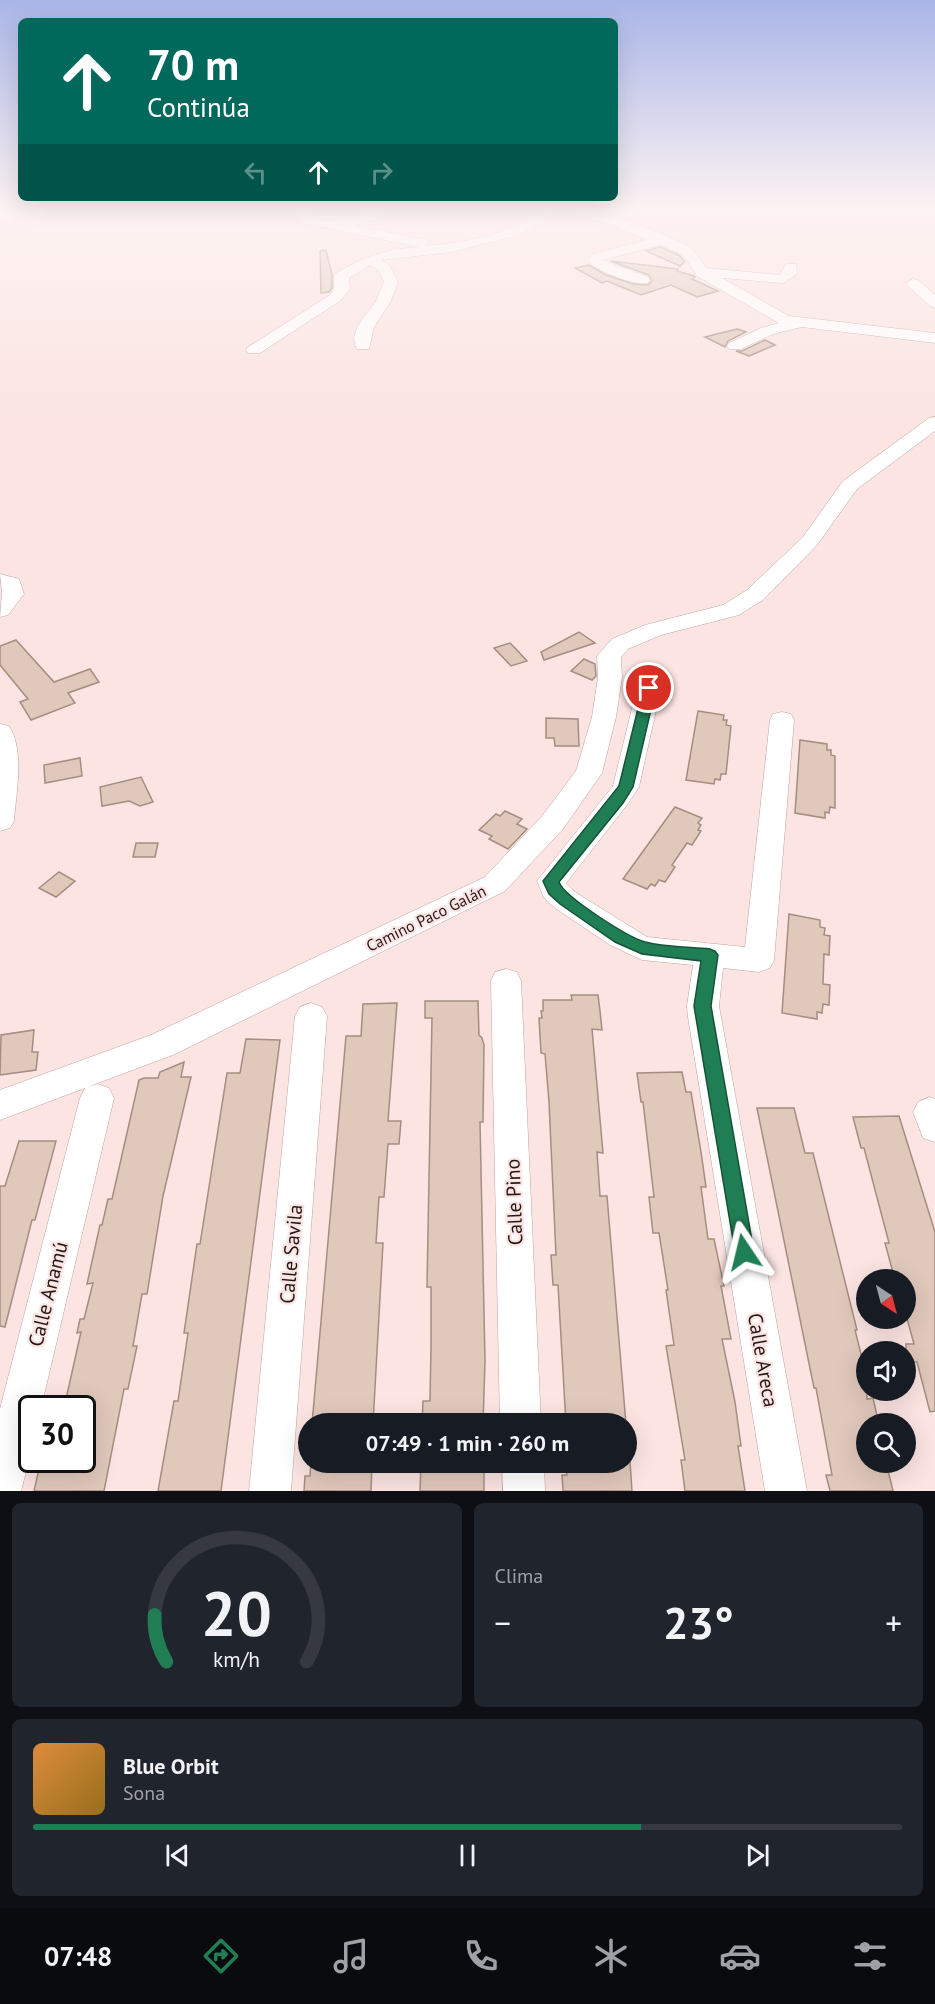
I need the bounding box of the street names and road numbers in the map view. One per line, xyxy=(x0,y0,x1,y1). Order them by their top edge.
street label: Camino Paco Galán xyxy=(363,880,489,956)
street label: Calle Pino xyxy=(500,1158,528,1246)
street label: Calle Savila xyxy=(274,1203,308,1305)
street label: Calle Anamú xyxy=(22,1239,74,1349)
street label: Calle Areca xyxy=(742,1311,784,1409)

